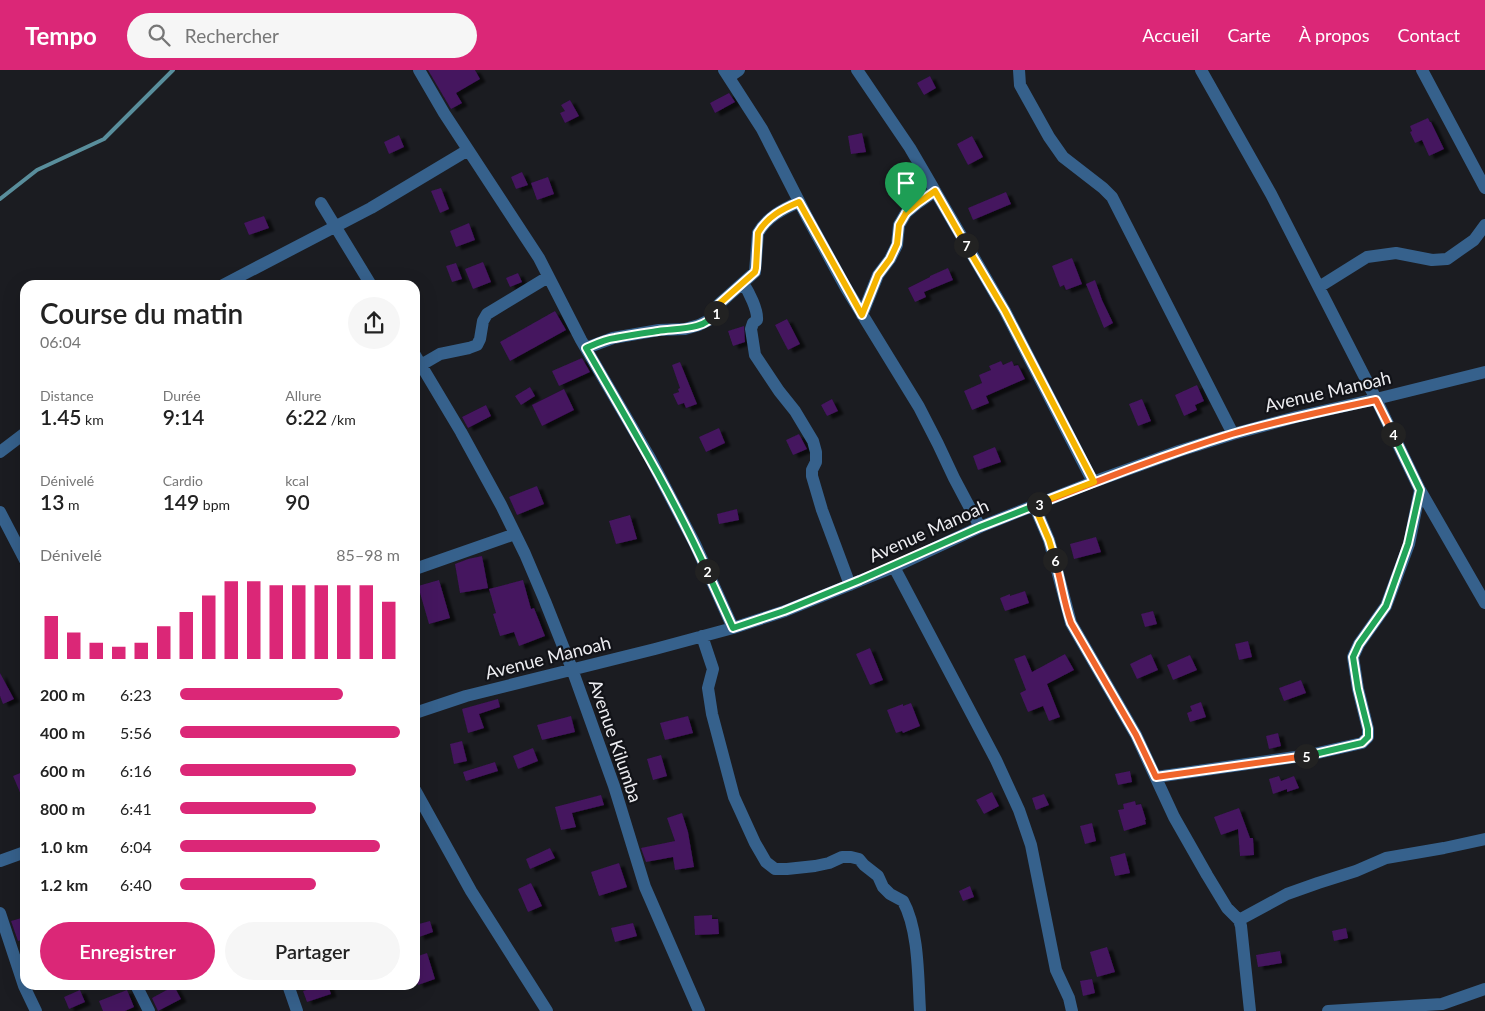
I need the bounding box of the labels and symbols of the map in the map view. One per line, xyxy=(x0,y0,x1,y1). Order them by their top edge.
pin xyxy=(885,162,927,213)
pin: 7 xyxy=(954,232,978,258)
pin: 1 xyxy=(704,300,728,326)
street label: Avenue Manoah xyxy=(1263,366,1393,416)
pin: 4 xyxy=(1380,422,1406,446)
pin: 3 xyxy=(1026,492,1052,516)
street label: Avenue Manoah xyxy=(865,494,992,566)
pin: 6 xyxy=(1042,548,1068,572)
pin: 2 xyxy=(694,558,720,584)
street label: Avenue Manoah xyxy=(483,631,613,683)
street label: Avenue Kilumba xyxy=(585,676,647,805)
pin: 5 xyxy=(1294,744,1318,768)

